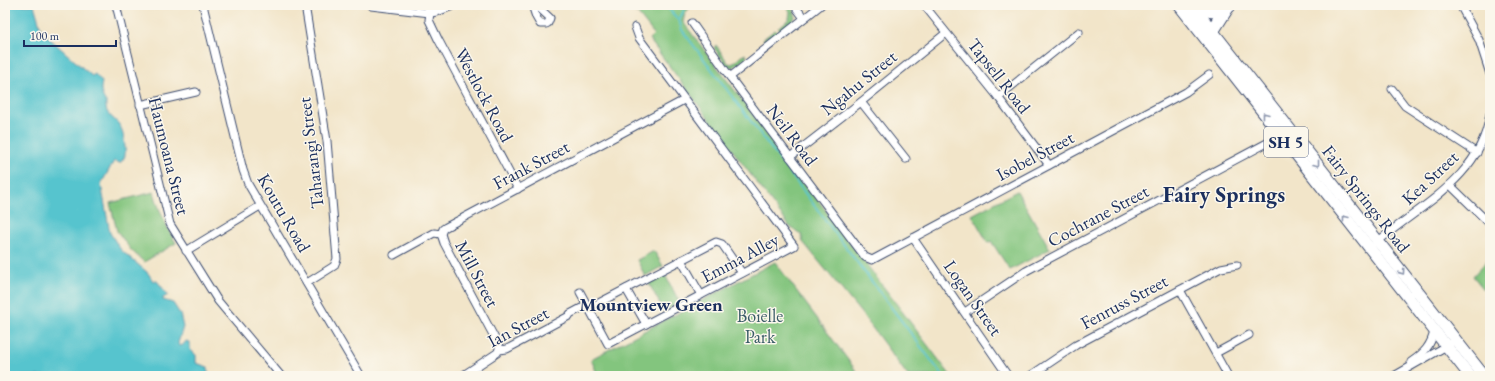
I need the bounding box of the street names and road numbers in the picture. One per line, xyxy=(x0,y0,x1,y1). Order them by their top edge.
street label: Tapsell Road xyxy=(963,33,1037,119)
street label: Westlock Road xyxy=(450,44,519,147)
street label: Ngahu Street xyxy=(816,45,902,120)
street label: Haumoana Street xyxy=(144,94,195,218)
street label: Taharangi Street xyxy=(292,96,329,210)
street label: Neil Road xyxy=(762,99,824,171)
street label: Isobel Street xyxy=(992,125,1078,186)
road number: SH 5 xyxy=(1264,127,1308,157)
street label: Frank Street xyxy=(488,135,573,194)
street label: Fairy Springs Road xyxy=(1317,140,1416,258)
street label: Kea Street xyxy=(1396,145,1463,210)
street label: Koutu Road xyxy=(253,169,317,257)
street label: Cochrane Street xyxy=(1043,179,1153,252)
street label: Emma Alley xyxy=(697,227,783,288)
street label: Mill Street xyxy=(450,236,505,311)
street label: Logan Street xyxy=(939,255,1008,340)
street label: Fenruss Street xyxy=(1076,269,1172,334)
street label: Ian Street xyxy=(483,301,553,352)

